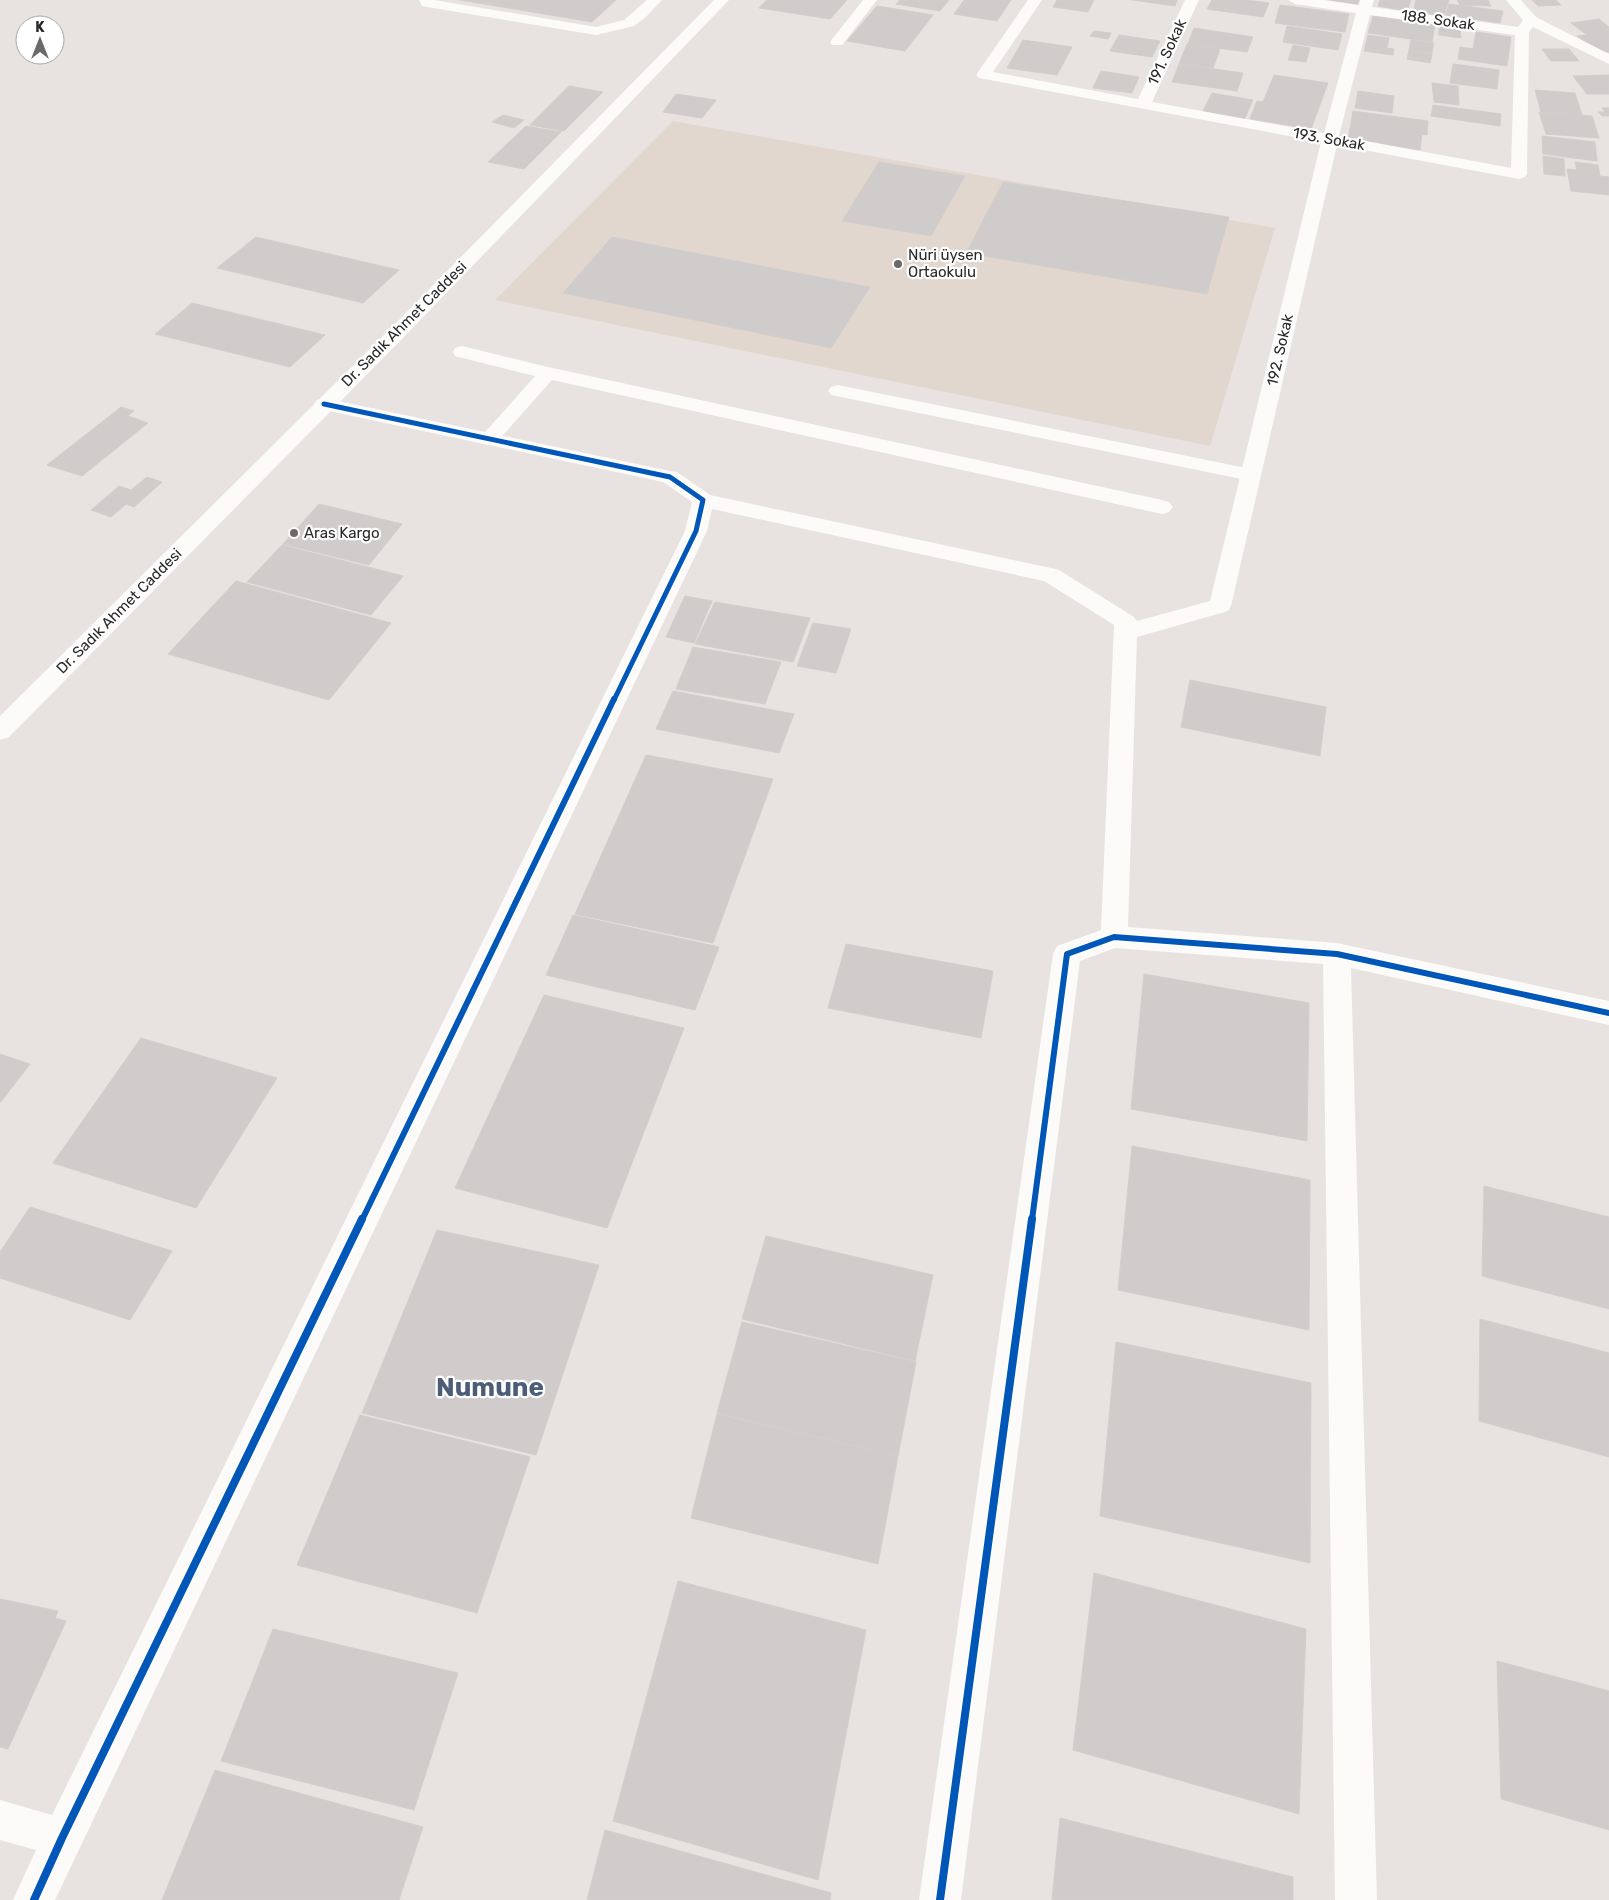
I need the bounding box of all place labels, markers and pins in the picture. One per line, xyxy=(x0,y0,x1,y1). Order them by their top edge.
place label: Nüri üysen Ortaokulu xyxy=(908,246,983,281)
marker: Nüri üysen Ortaokulu xyxy=(892,258,904,270)
place label: Aras Kargo xyxy=(304,524,380,542)
marker: Aras Kargo xyxy=(288,527,300,539)

